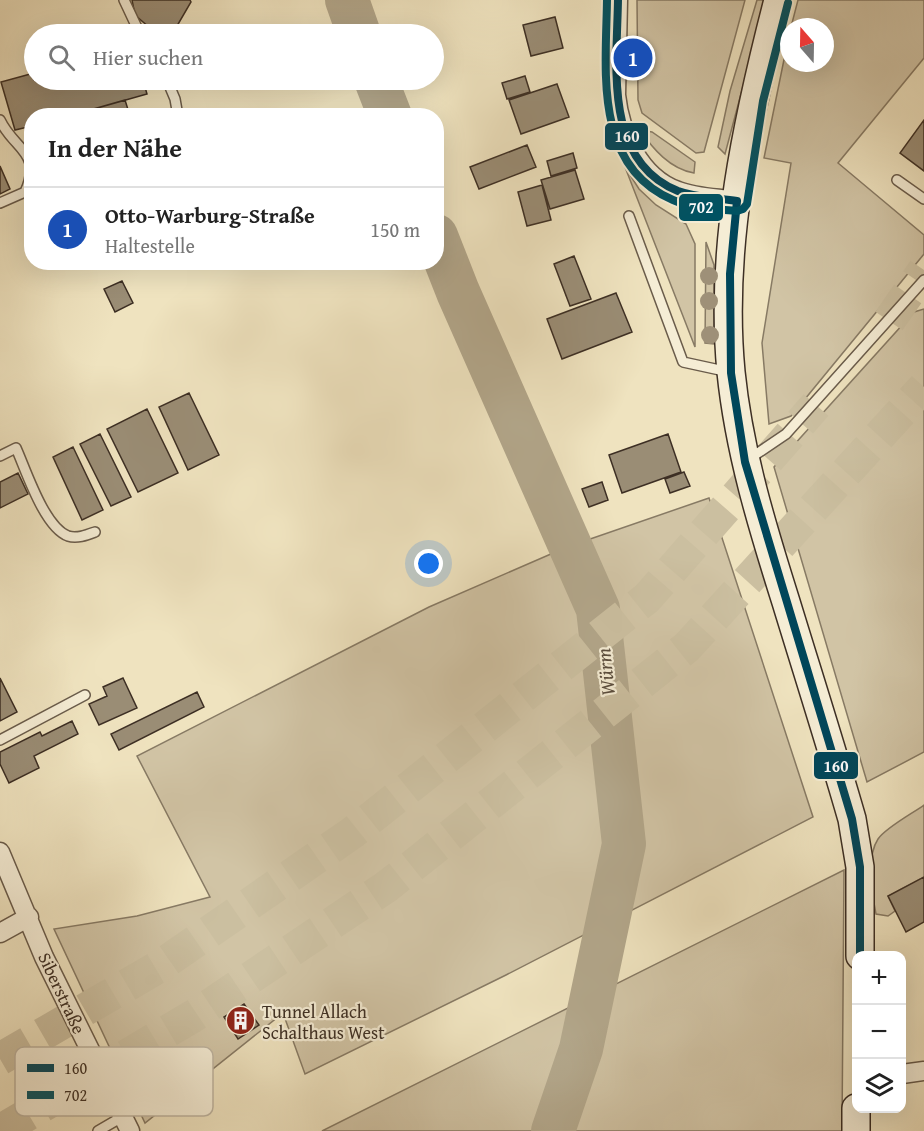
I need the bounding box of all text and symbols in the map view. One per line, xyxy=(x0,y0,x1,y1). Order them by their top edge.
north arrow xyxy=(780,18,834,72)
search box xyxy=(24,24,444,90)
pin: 1 xyxy=(614,36,652,80)
icon: search xyxy=(45,41,78,74)
text: Hier suchen xyxy=(93,41,203,73)
line badge: 160 xyxy=(604,122,649,151)
text: 160 xyxy=(615,124,639,148)
text: In der Nähe xyxy=(48,128,182,167)
line badge: 702 xyxy=(678,193,724,222)
text: 702 xyxy=(689,195,713,219)
text: Otto-Warburg-Straße xyxy=(105,199,315,231)
text: 1 xyxy=(62,215,73,244)
text: 150 m xyxy=(370,215,420,244)
text: Haltestelle xyxy=(105,231,195,260)
your location xyxy=(414,549,443,578)
water label: Würm xyxy=(588,646,622,697)
line badge: 160 xyxy=(813,751,859,780)
text: 160 xyxy=(824,754,848,778)
street label: Siberstraße xyxy=(31,948,93,1038)
map controls xyxy=(852,951,906,1113)
button: + xyxy=(852,951,906,1005)
place label: Tunnel Allach Schalthaus West xyxy=(262,998,385,1046)
building icon: Tunnel Allach Schalthaus West xyxy=(225,1005,257,1037)
button: − xyxy=(852,1005,906,1059)
legend xyxy=(15,1047,213,1116)
text: 160 xyxy=(64,1056,87,1080)
button: layers xyxy=(852,1059,906,1113)
text: 702 xyxy=(64,1083,87,1107)

